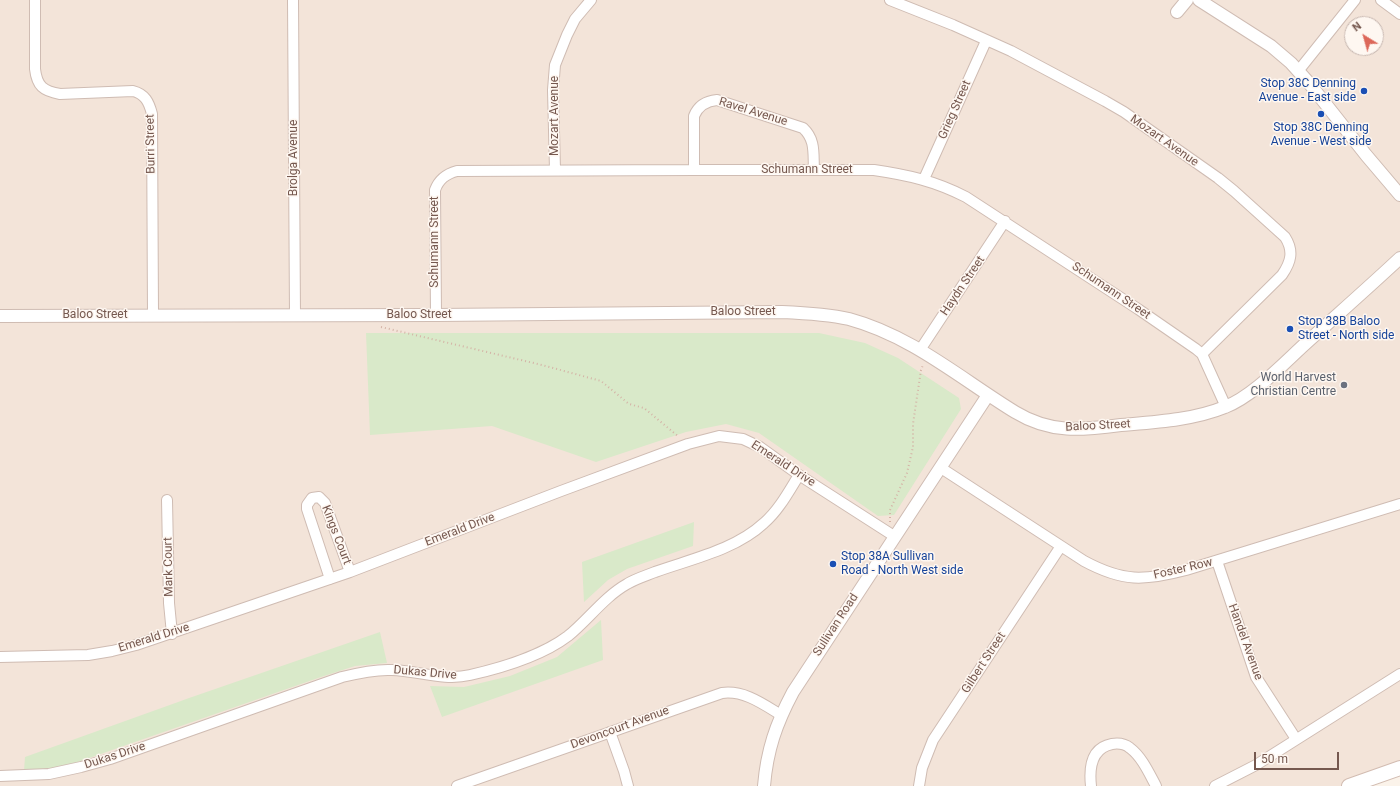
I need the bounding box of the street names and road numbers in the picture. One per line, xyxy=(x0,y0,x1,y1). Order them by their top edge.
street label: Mozart Avenue xyxy=(548,76,562,156)
street label: Grieg Street xyxy=(936,78,974,142)
street label: Ravel Avenue xyxy=(717,95,789,129)
street label: Mozart Avenue xyxy=(1127,112,1201,170)
street label: Burri Street xyxy=(143,114,159,174)
street label: Brolga Avenue xyxy=(287,120,301,196)
street label: Schumann Street xyxy=(761,163,853,177)
street label: Schumann Street xyxy=(428,196,442,288)
street label: Haydn Street xyxy=(938,254,988,318)
street label: Schumann Street xyxy=(1069,259,1153,323)
street label: Baloo Street xyxy=(710,305,776,319)
street label: Baloo Street xyxy=(62,308,128,322)
street label: Baloo Street xyxy=(386,308,452,322)
street label: Baloo Street xyxy=(1065,417,1131,435)
street label: Emerald Drive xyxy=(748,438,818,490)
street label: Kings Court xyxy=(318,503,354,567)
street label: Emerald Drive xyxy=(423,510,497,550)
street label: Mark Court xyxy=(161,537,177,597)
street label: Foster Row xyxy=(1152,555,1214,583)
street label: Sullivan Road xyxy=(810,591,862,659)
street label: Handel Avenue xyxy=(1225,602,1265,682)
street label: Emerald Drive xyxy=(117,620,191,656)
street label: Gilbert Street xyxy=(959,630,1009,696)
street label: Dukas Drive xyxy=(393,663,457,683)
street label: Devoncourt Avenue xyxy=(569,704,671,752)
street label: Dukas Drive xyxy=(83,739,147,773)

